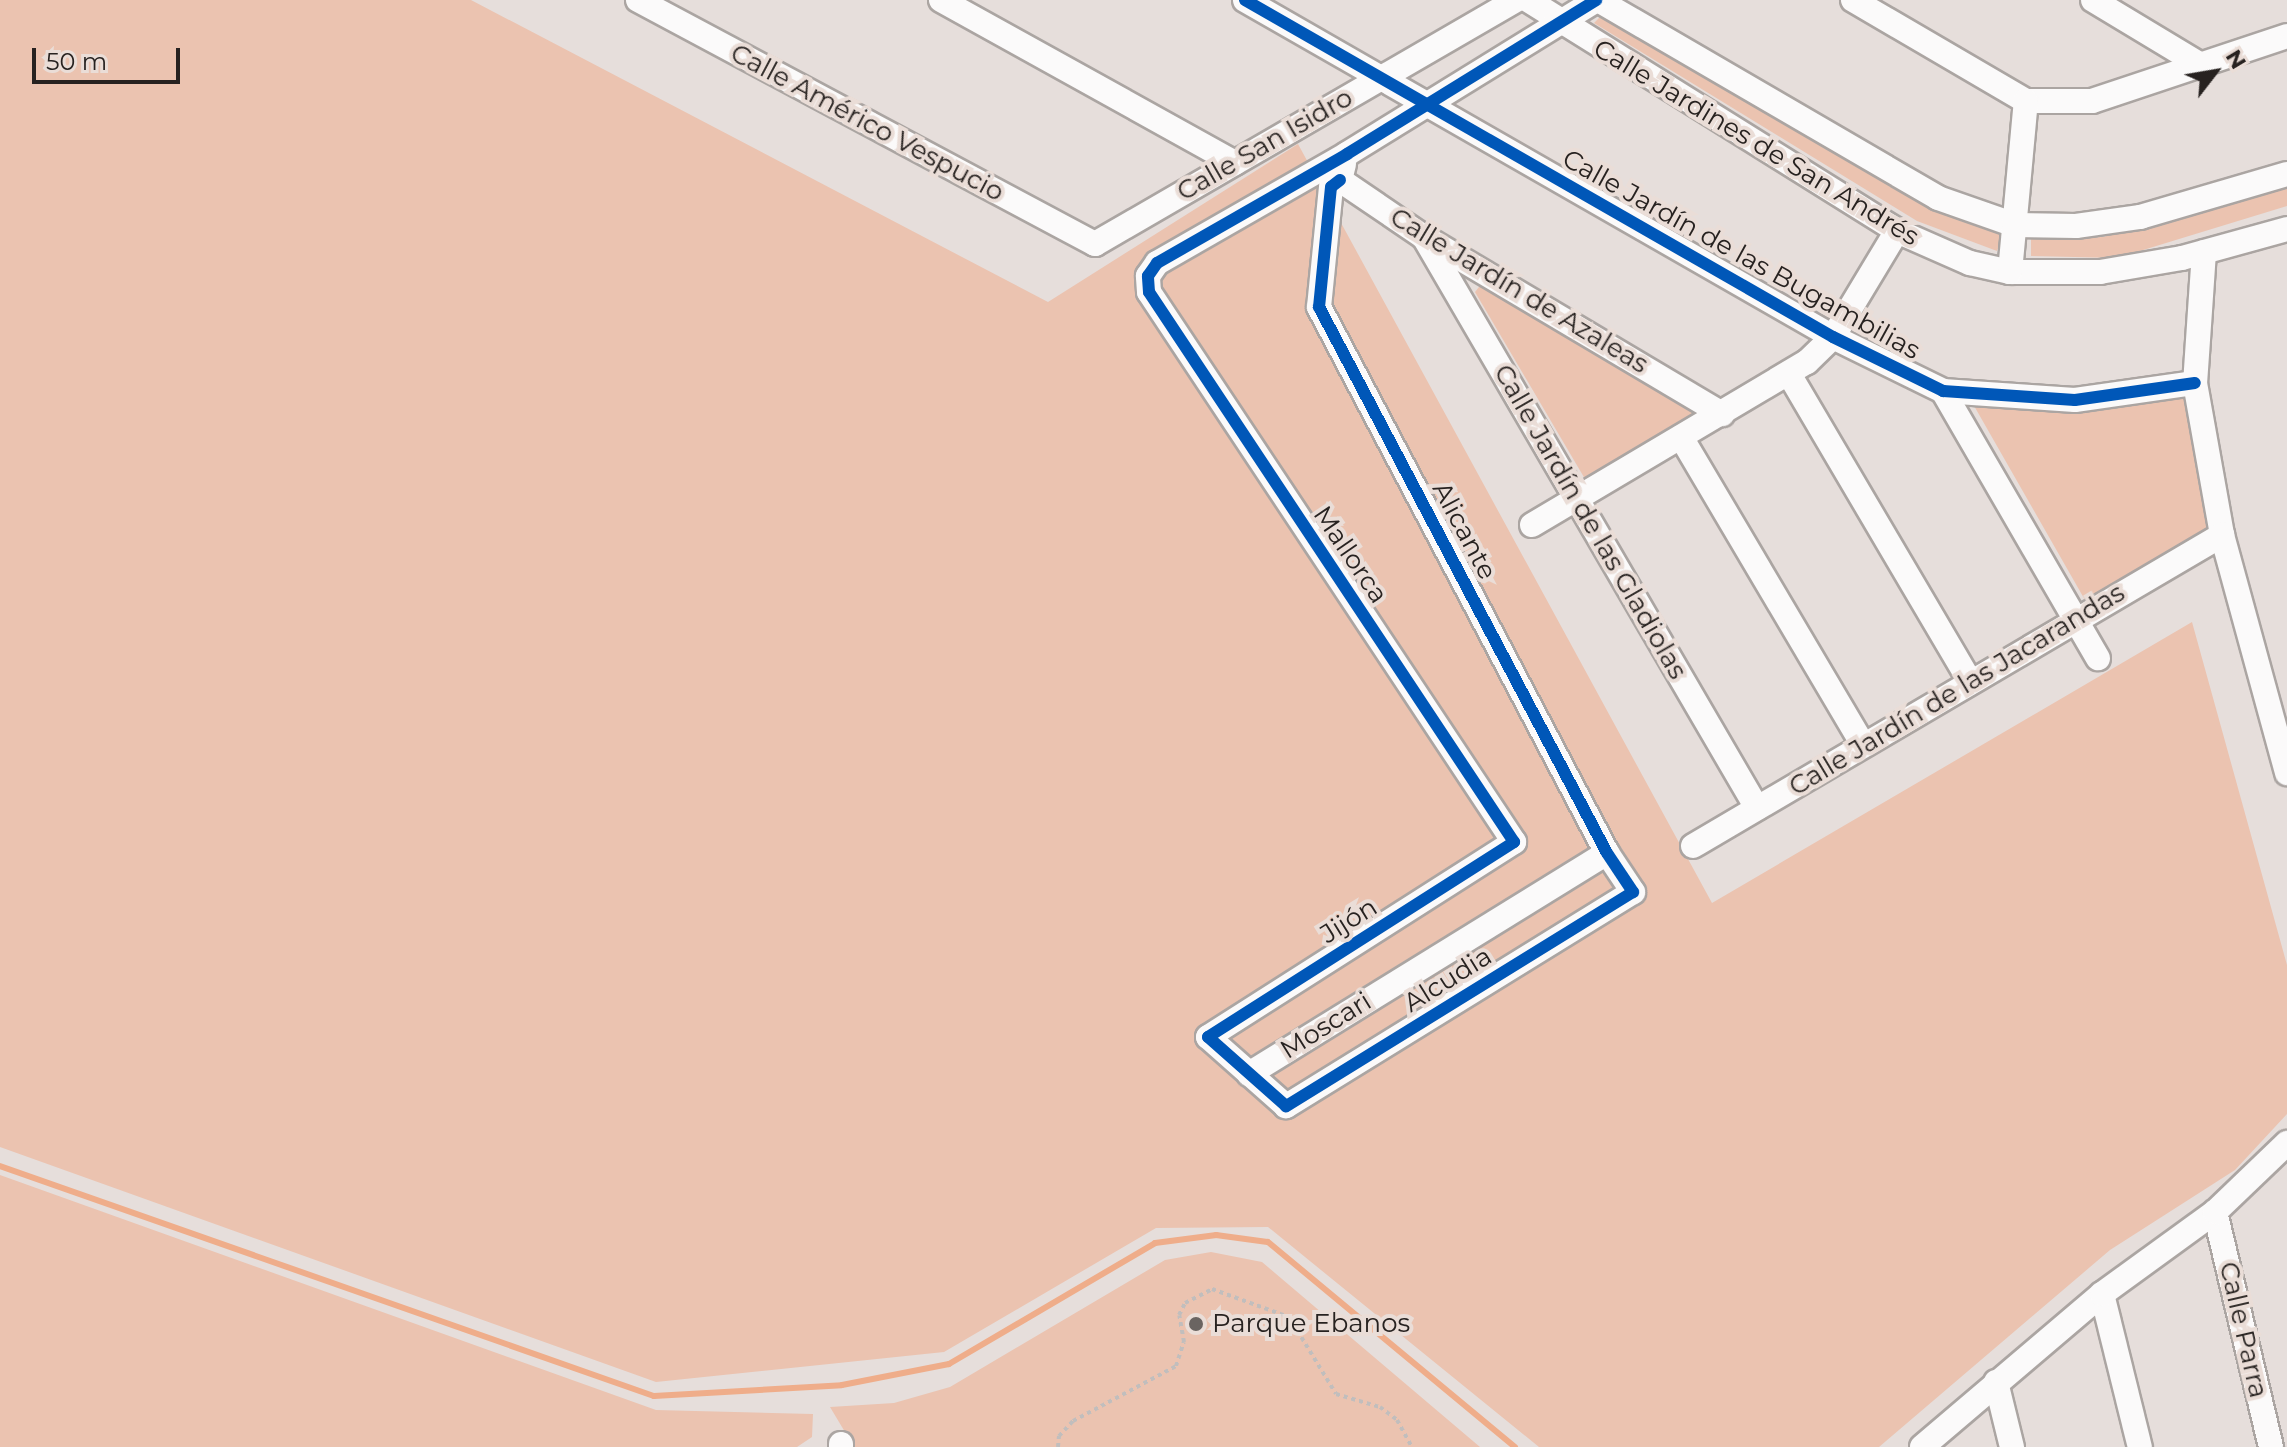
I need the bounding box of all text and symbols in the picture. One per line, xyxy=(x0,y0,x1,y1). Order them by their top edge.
scale bar xyxy=(36,32,184,82)
north arrow xyxy=(2175,32,2255,112)
street label: Calle Jardines de San Andrés xyxy=(1588,33,1924,253)
street label: Calle Américo Vespucio xyxy=(725,38,1009,208)
text: N xyxy=(2220,45,2252,74)
text: 50 m xyxy=(46,47,107,76)
street label: Calle San Isidro xyxy=(1172,82,1358,208)
street label: Calle Jardín de las Bugambilias xyxy=(1557,143,1925,367)
street label: Calle Jardín de Azaleas xyxy=(1384,202,1654,380)
street label: Calle Jardín de las Gladiolas xyxy=(1487,359,1693,685)
street label: Alicante xyxy=(1425,477,1503,585)
street label: Mallorca xyxy=(1306,500,1394,610)
street label: Calle Jardín de las Jacarandas xyxy=(1784,577,2130,803)
street label: Jijón xyxy=(1315,892,1383,950)
street label: Alcudia xyxy=(1398,941,1498,1019)
street label: Moscari xyxy=(1275,986,1377,1066)
street label: Calle Parra xyxy=(2212,1259,2274,1401)
place label: Parque Ebanos xyxy=(1212,1308,1410,1340)
marker: Parque Ebanos xyxy=(1187,1315,1205,1333)

